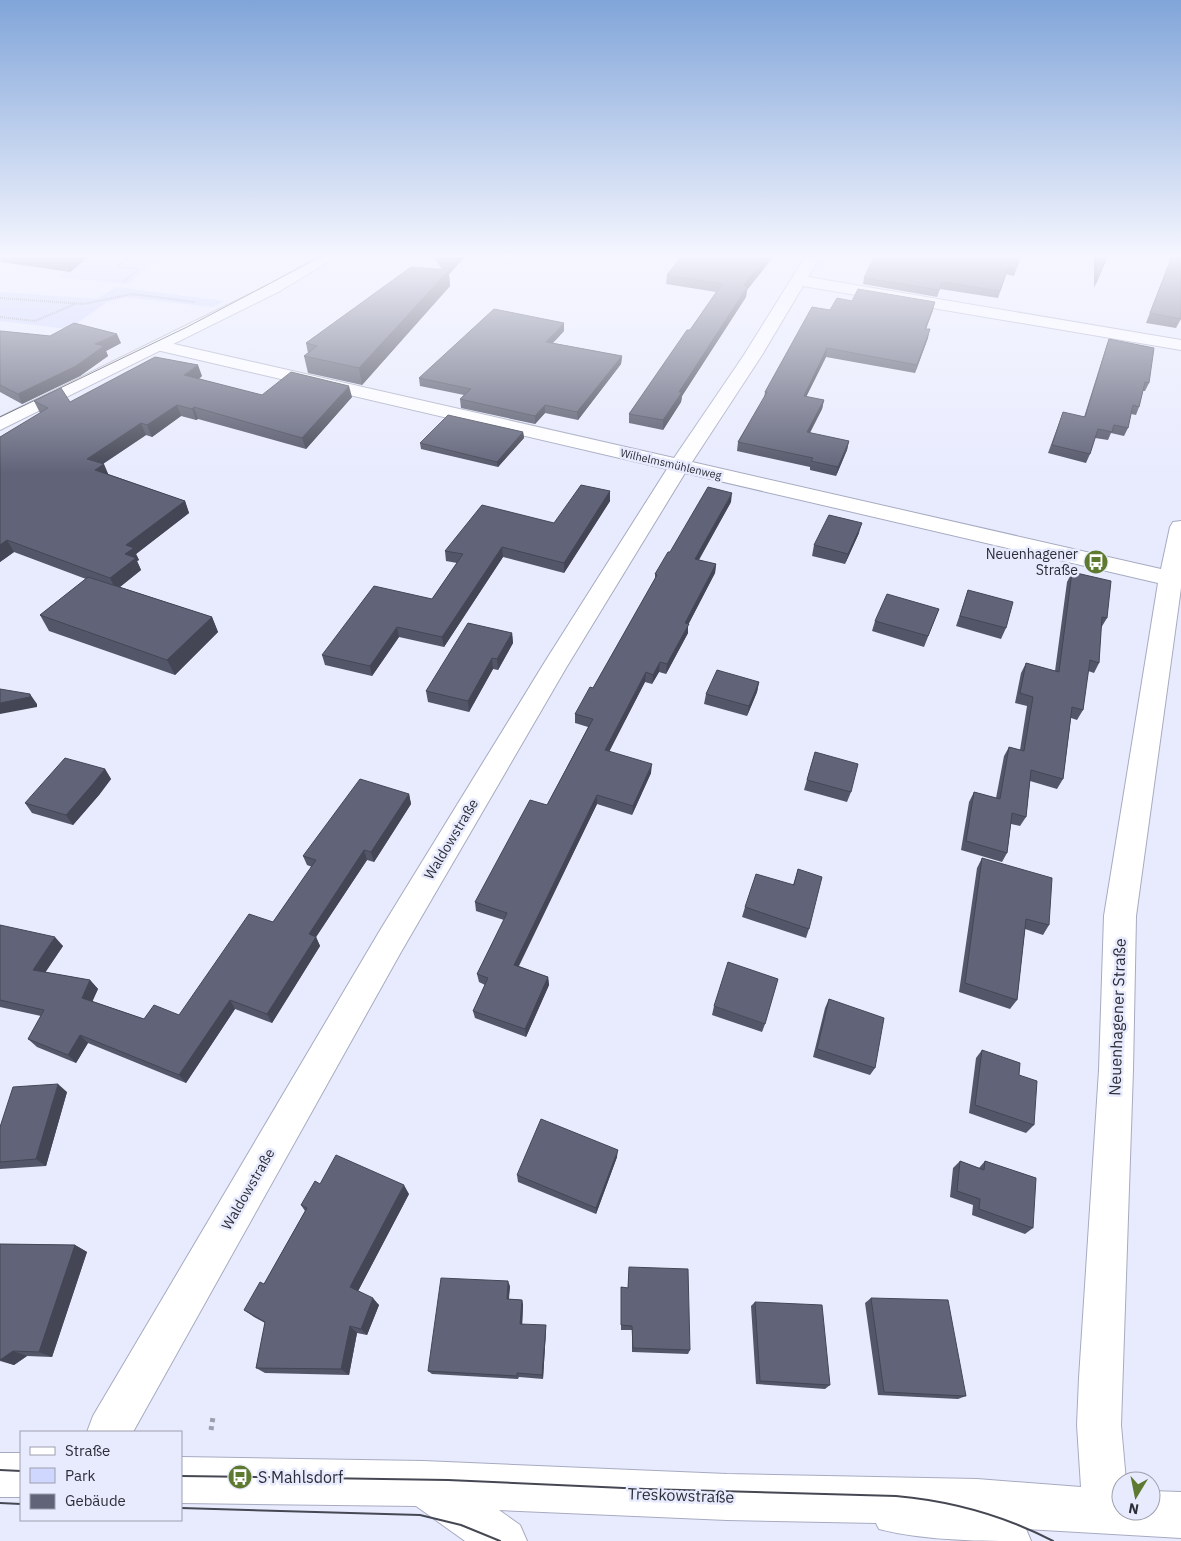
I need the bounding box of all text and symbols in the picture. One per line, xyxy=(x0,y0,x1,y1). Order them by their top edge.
street label: Wilhelmsmühlenweg xyxy=(619,446,723,482)
place label: Neuenhagener Straße xyxy=(986,545,1078,579)
bus stop icon: Neuenhagener Straße xyxy=(1083,549,1109,575)
street label: Waldowstraße xyxy=(420,795,482,883)
street label: Neuenhagener Straße xyxy=(1104,938,1130,1096)
street label: Waldowstraße xyxy=(217,1145,279,1233)
legend xyxy=(20,1431,182,1521)
text: Straße xyxy=(65,1441,110,1460)
bus stop icon: S Mahlsdorf xyxy=(227,1464,253,1490)
text: Park xyxy=(65,1466,95,1485)
place label: S Mahlsdorf xyxy=(258,1467,343,1487)
north arrow xyxy=(1111,1471,1161,1521)
street label: Treskowstraße xyxy=(627,1483,735,1507)
text: Gebäude xyxy=(65,1491,126,1510)
text: N xyxy=(1127,1499,1140,1519)

